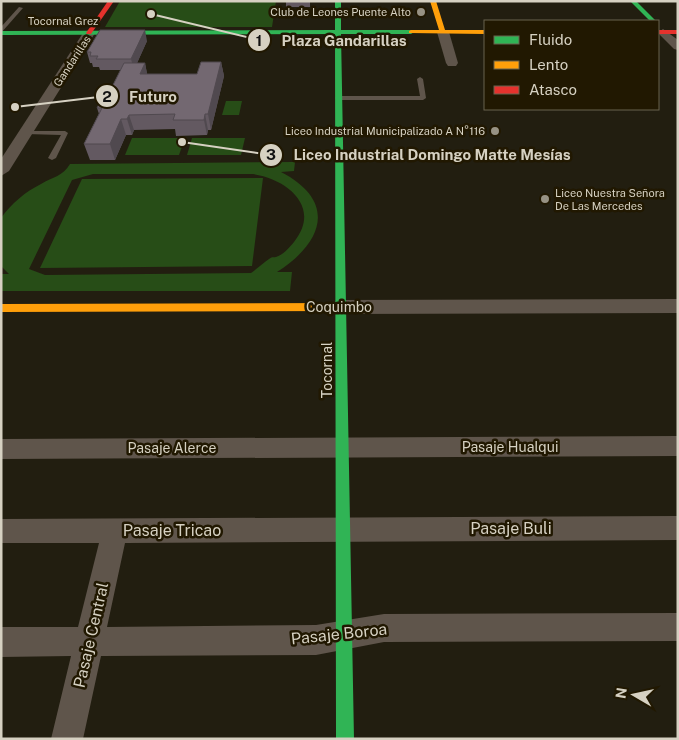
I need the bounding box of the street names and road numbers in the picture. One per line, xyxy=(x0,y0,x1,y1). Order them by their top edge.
street label: Tocornal Grez xyxy=(28,15,98,27)
street label: Gandarillas xyxy=(51,33,93,89)
street label: Coquimbo xyxy=(306,299,372,315)
street label: Tocornal xyxy=(319,342,335,398)
street label: Pasaje Hualqui xyxy=(462,439,558,455)
street label: Pasaje Alerce xyxy=(128,440,216,456)
street label: Pasaje Buli xyxy=(470,519,552,538)
street label: Pasaje Tricao xyxy=(123,521,221,540)
street label: Pasaje Central xyxy=(70,580,112,690)
street label: Pasaje Boroa xyxy=(290,620,388,648)

